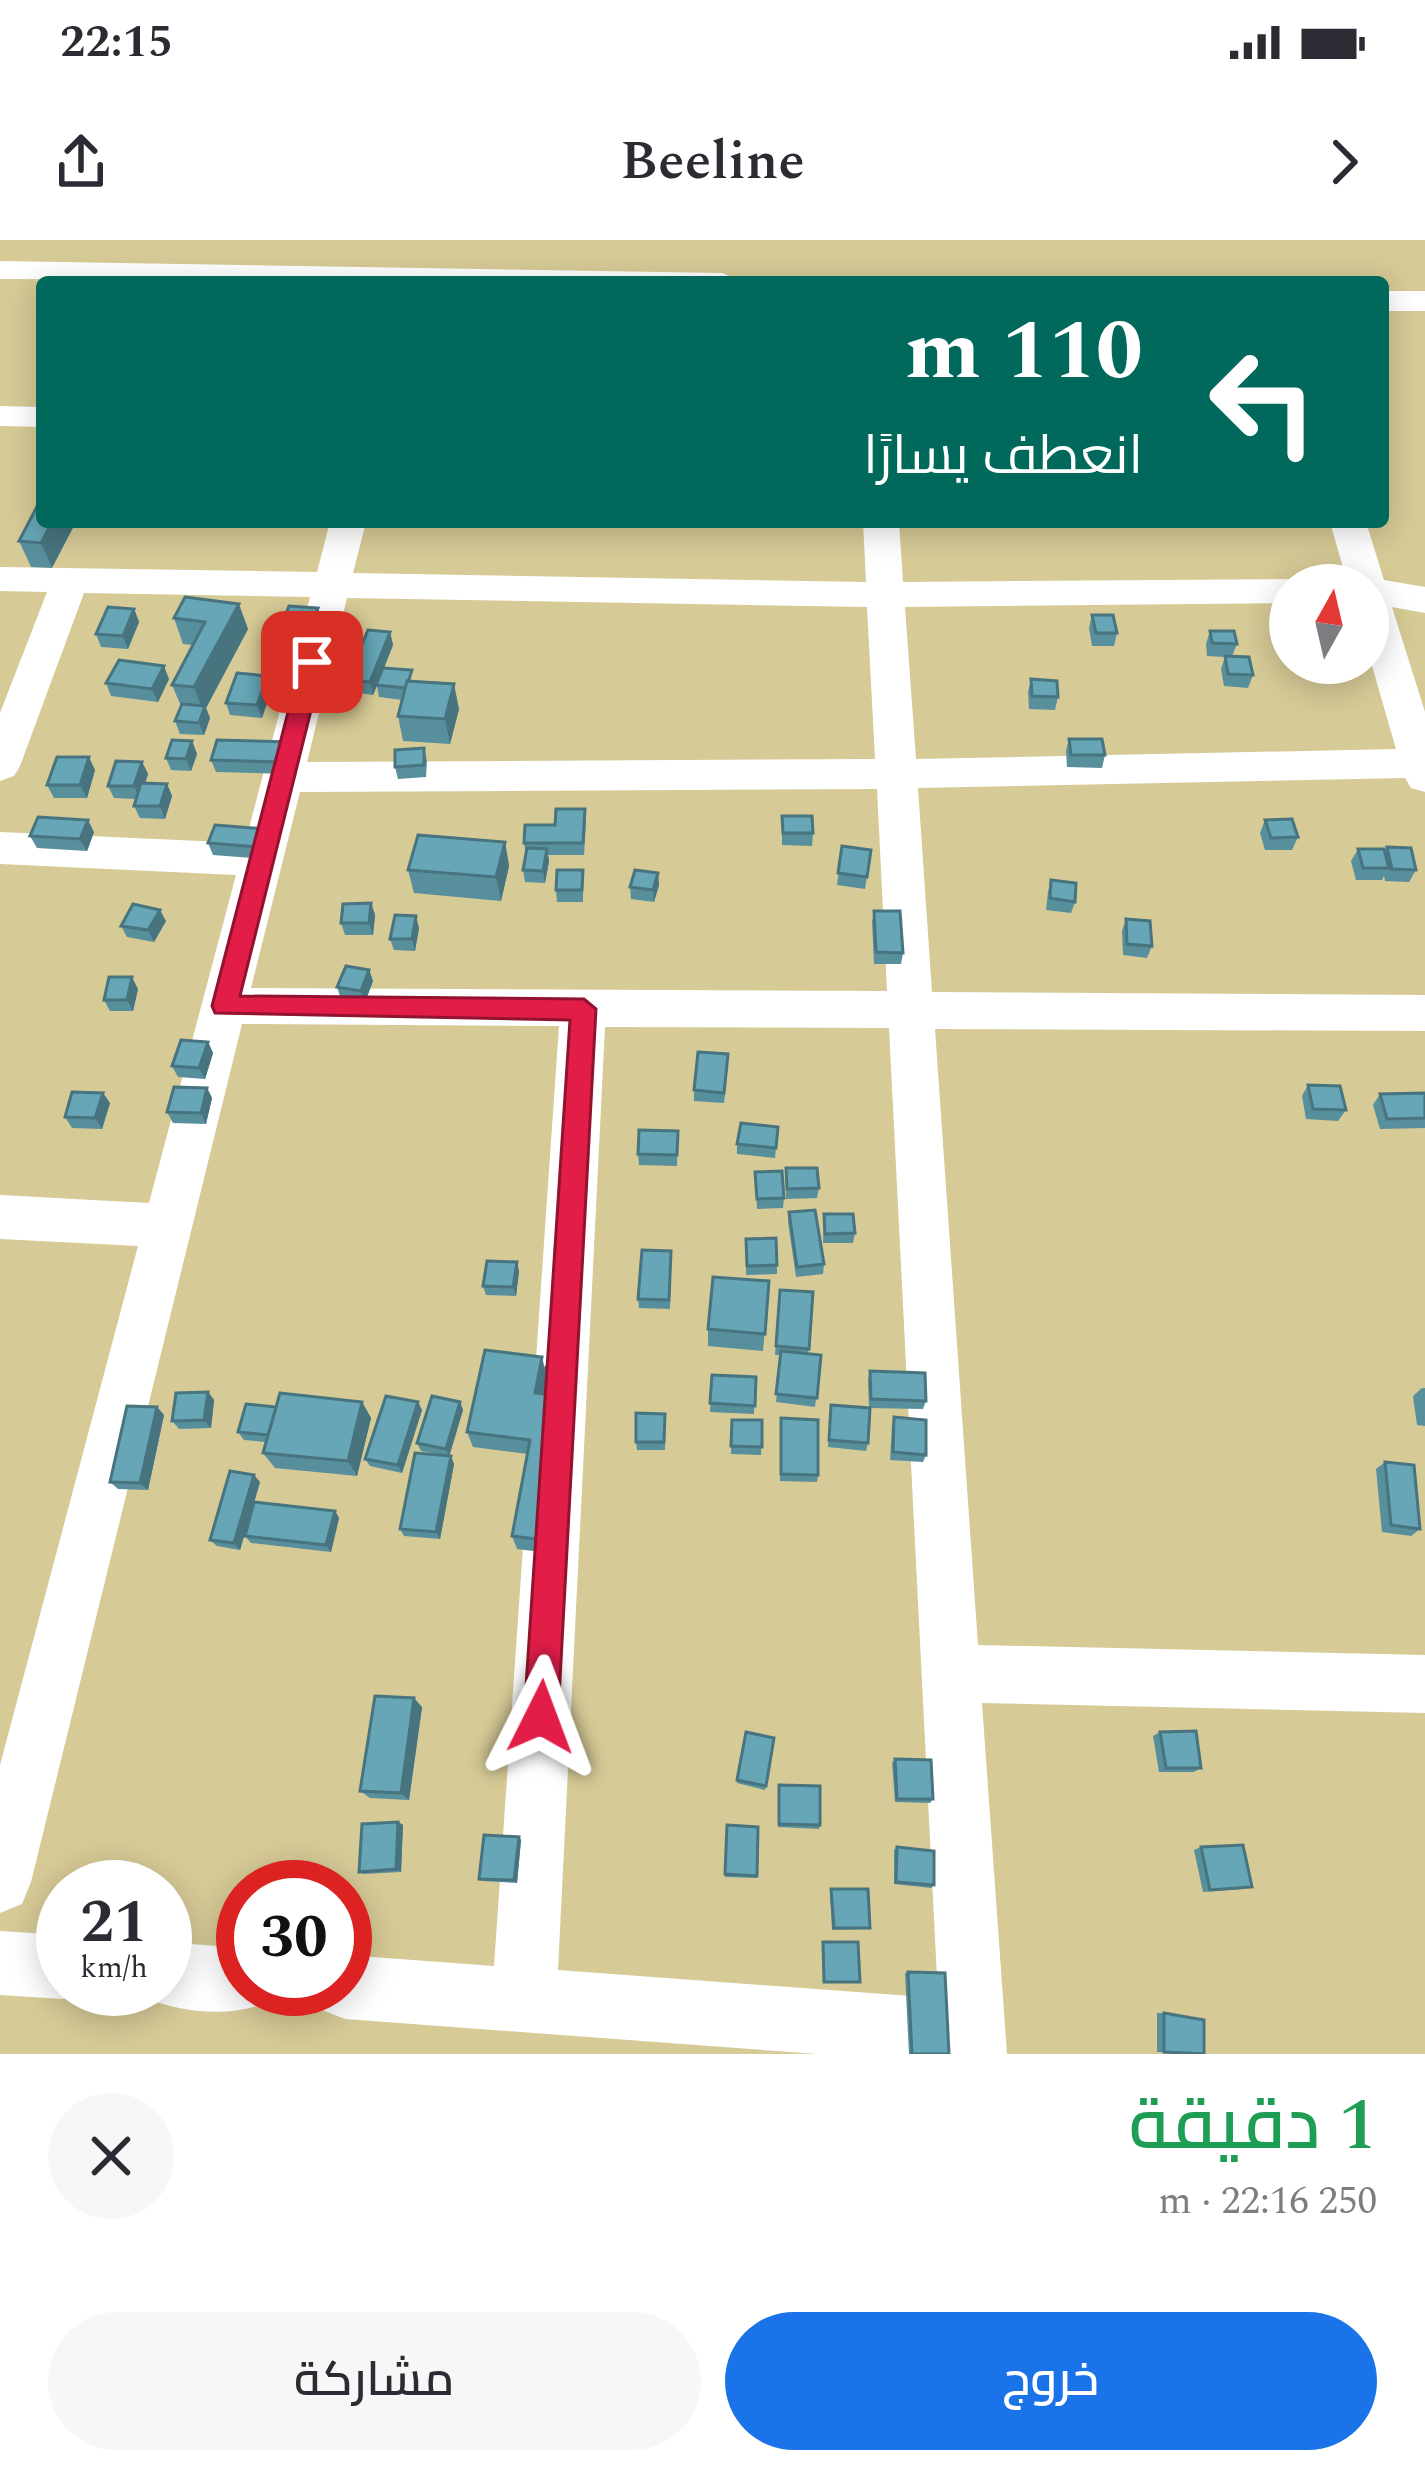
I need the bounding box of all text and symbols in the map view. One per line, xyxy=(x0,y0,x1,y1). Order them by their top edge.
text: 22:15 xyxy=(60,8,173,77)
text: Beeline xyxy=(620,121,805,203)
icon: share xyxy=(48,129,114,195)
icon: forward xyxy=(1311,129,1377,195)
text: 110 m xyxy=(905,288,1143,416)
icon: left xyxy=(1185,324,1341,480)
text: انعطف يسارًا xyxy=(863,416,1143,498)
north arrow xyxy=(1269,564,1389,684)
map controls xyxy=(1269,564,1389,684)
pin xyxy=(261,611,363,713)
icon: arrive xyxy=(279,629,345,695)
position arrow xyxy=(478,1654,604,1780)
speed limit sign: 30 xyxy=(216,1860,372,2016)
text: 21 xyxy=(80,1877,148,1969)
text: km/h xyxy=(80,1945,148,1991)
text: 1 دقيقة xyxy=(1129,2072,1377,2181)
button: close xyxy=(48,2093,174,2219)
text: 250 m · 22:16 xyxy=(1158,2172,1377,2231)
button: مشاركة xyxy=(48,2312,701,2450)
button: خروج xyxy=(725,2312,1377,2450)

